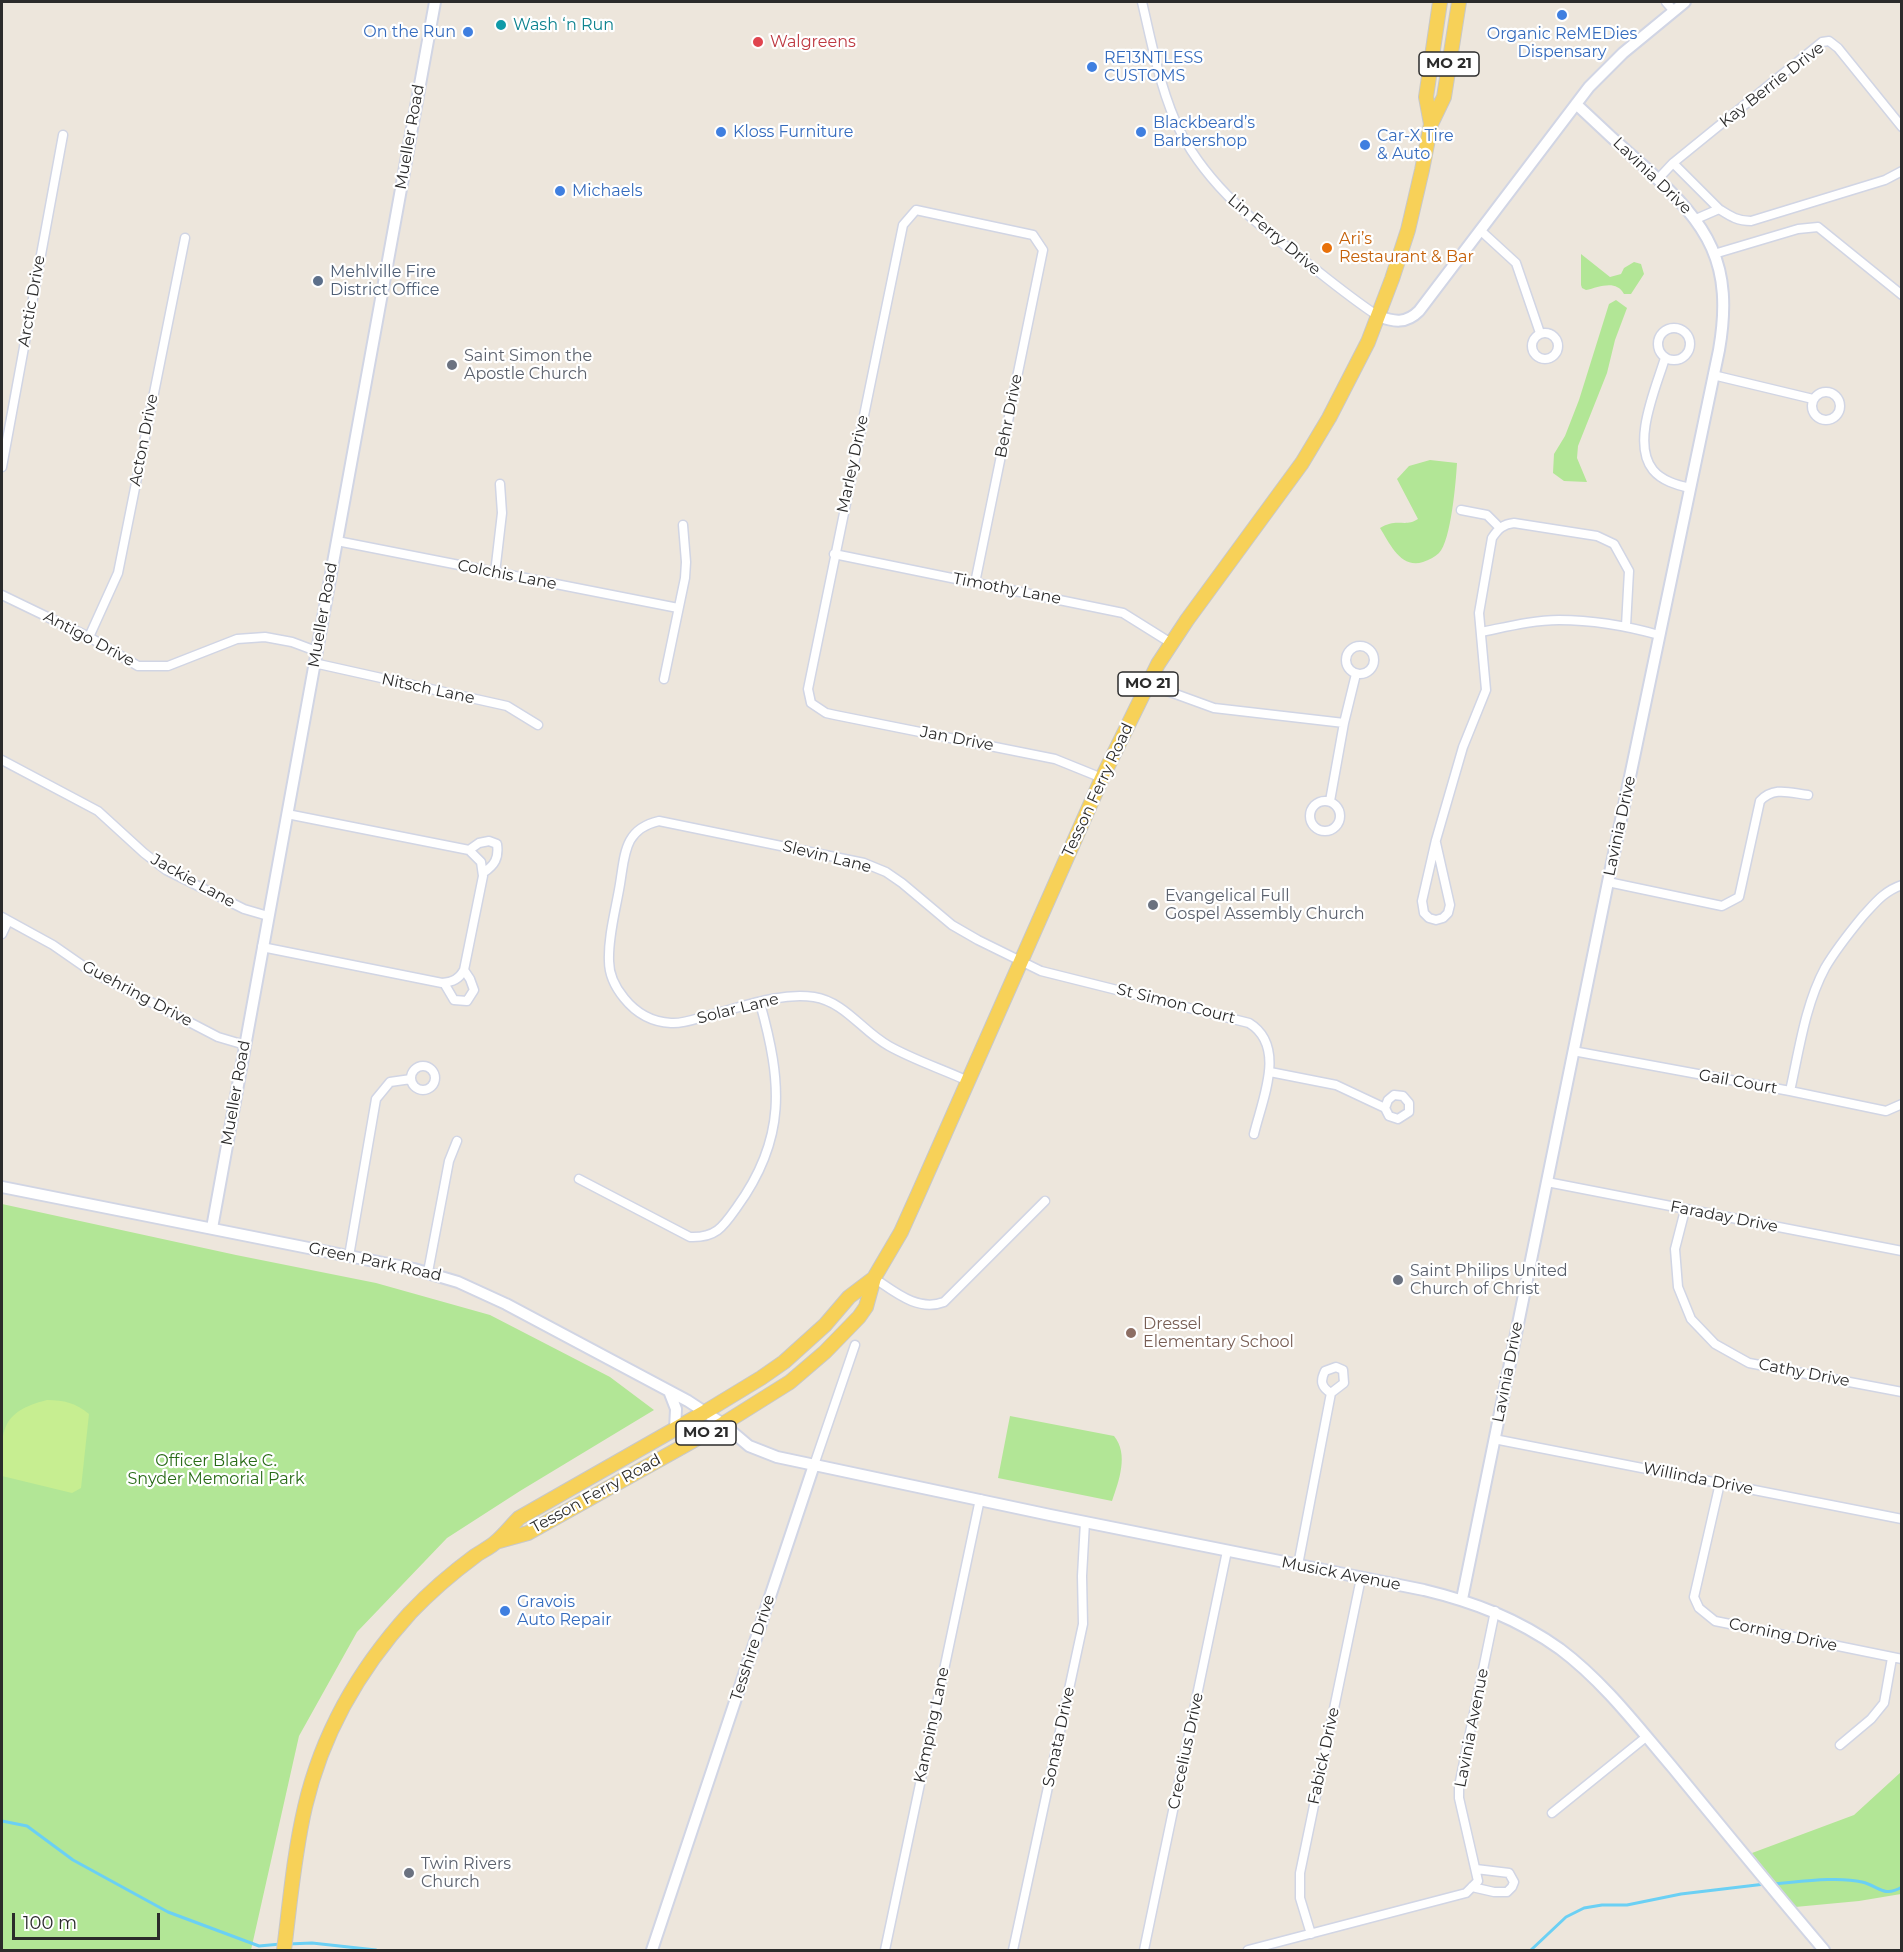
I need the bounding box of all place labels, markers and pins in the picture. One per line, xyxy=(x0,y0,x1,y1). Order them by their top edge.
marker: Organic ReMEDies Dispensary xyxy=(1555,8,1569,22)
place label: Wash ‘n Run xyxy=(513,15,614,35)
marker: Wash ‘n Run xyxy=(494,18,508,32)
place label: On the Run xyxy=(363,22,456,42)
place label: Organic ReMEDies Dispensary xyxy=(1487,24,1637,62)
marker: On the Run xyxy=(461,25,475,39)
place label: Walgreens xyxy=(770,32,856,52)
marker: Walgreens xyxy=(751,35,765,49)
place label: RE13NTLESS CUSTOMS xyxy=(1104,48,1203,86)
marker: RE13NTLESS CUSTOMS xyxy=(1085,60,1099,74)
place label: Blackbeard’s Barbershop xyxy=(1153,113,1255,151)
place label: Kloss Furniture xyxy=(733,122,854,142)
marker: Kloss Furniture xyxy=(714,125,728,139)
marker: Blackbeard’s Barbershop xyxy=(1134,125,1148,139)
place label: Car-X Tire & Auto xyxy=(1377,126,1454,164)
marker: Car-X Tire & Auto xyxy=(1358,138,1372,152)
place label: Michaels xyxy=(572,181,643,201)
marker: Michaels xyxy=(553,184,567,198)
place label: Ari’s Restaurant & Bar xyxy=(1339,229,1474,267)
marker: Ari’s Restaurant & Bar xyxy=(1320,241,1334,255)
place label: Mehlville Fire District Office xyxy=(330,262,439,300)
marker: Mehlville Fire District Office xyxy=(311,274,325,288)
place label: Saint Simon the Apostle Church xyxy=(464,346,592,384)
marker: Saint Simon the Apostle Church xyxy=(445,358,459,372)
place label: Evangelical Full Gospel Assembly Church xyxy=(1165,886,1365,924)
marker: Evangelical Full Gospel Assembly Church xyxy=(1146,898,1160,912)
place label: Saint Philips United Church of Christ xyxy=(1410,1261,1568,1299)
marker: Saint Philips United Church of Christ xyxy=(1391,1273,1405,1287)
place label: Dressel Elementary School xyxy=(1143,1314,1294,1352)
marker: Dressel Elementary School xyxy=(1124,1326,1138,1340)
place label: Gravois Auto Repair xyxy=(517,1592,612,1630)
marker: Gravois Auto Repair xyxy=(498,1604,512,1618)
place label: Twin Rivers Church xyxy=(421,1854,511,1892)
marker: Twin Rivers Church xyxy=(402,1866,416,1880)

